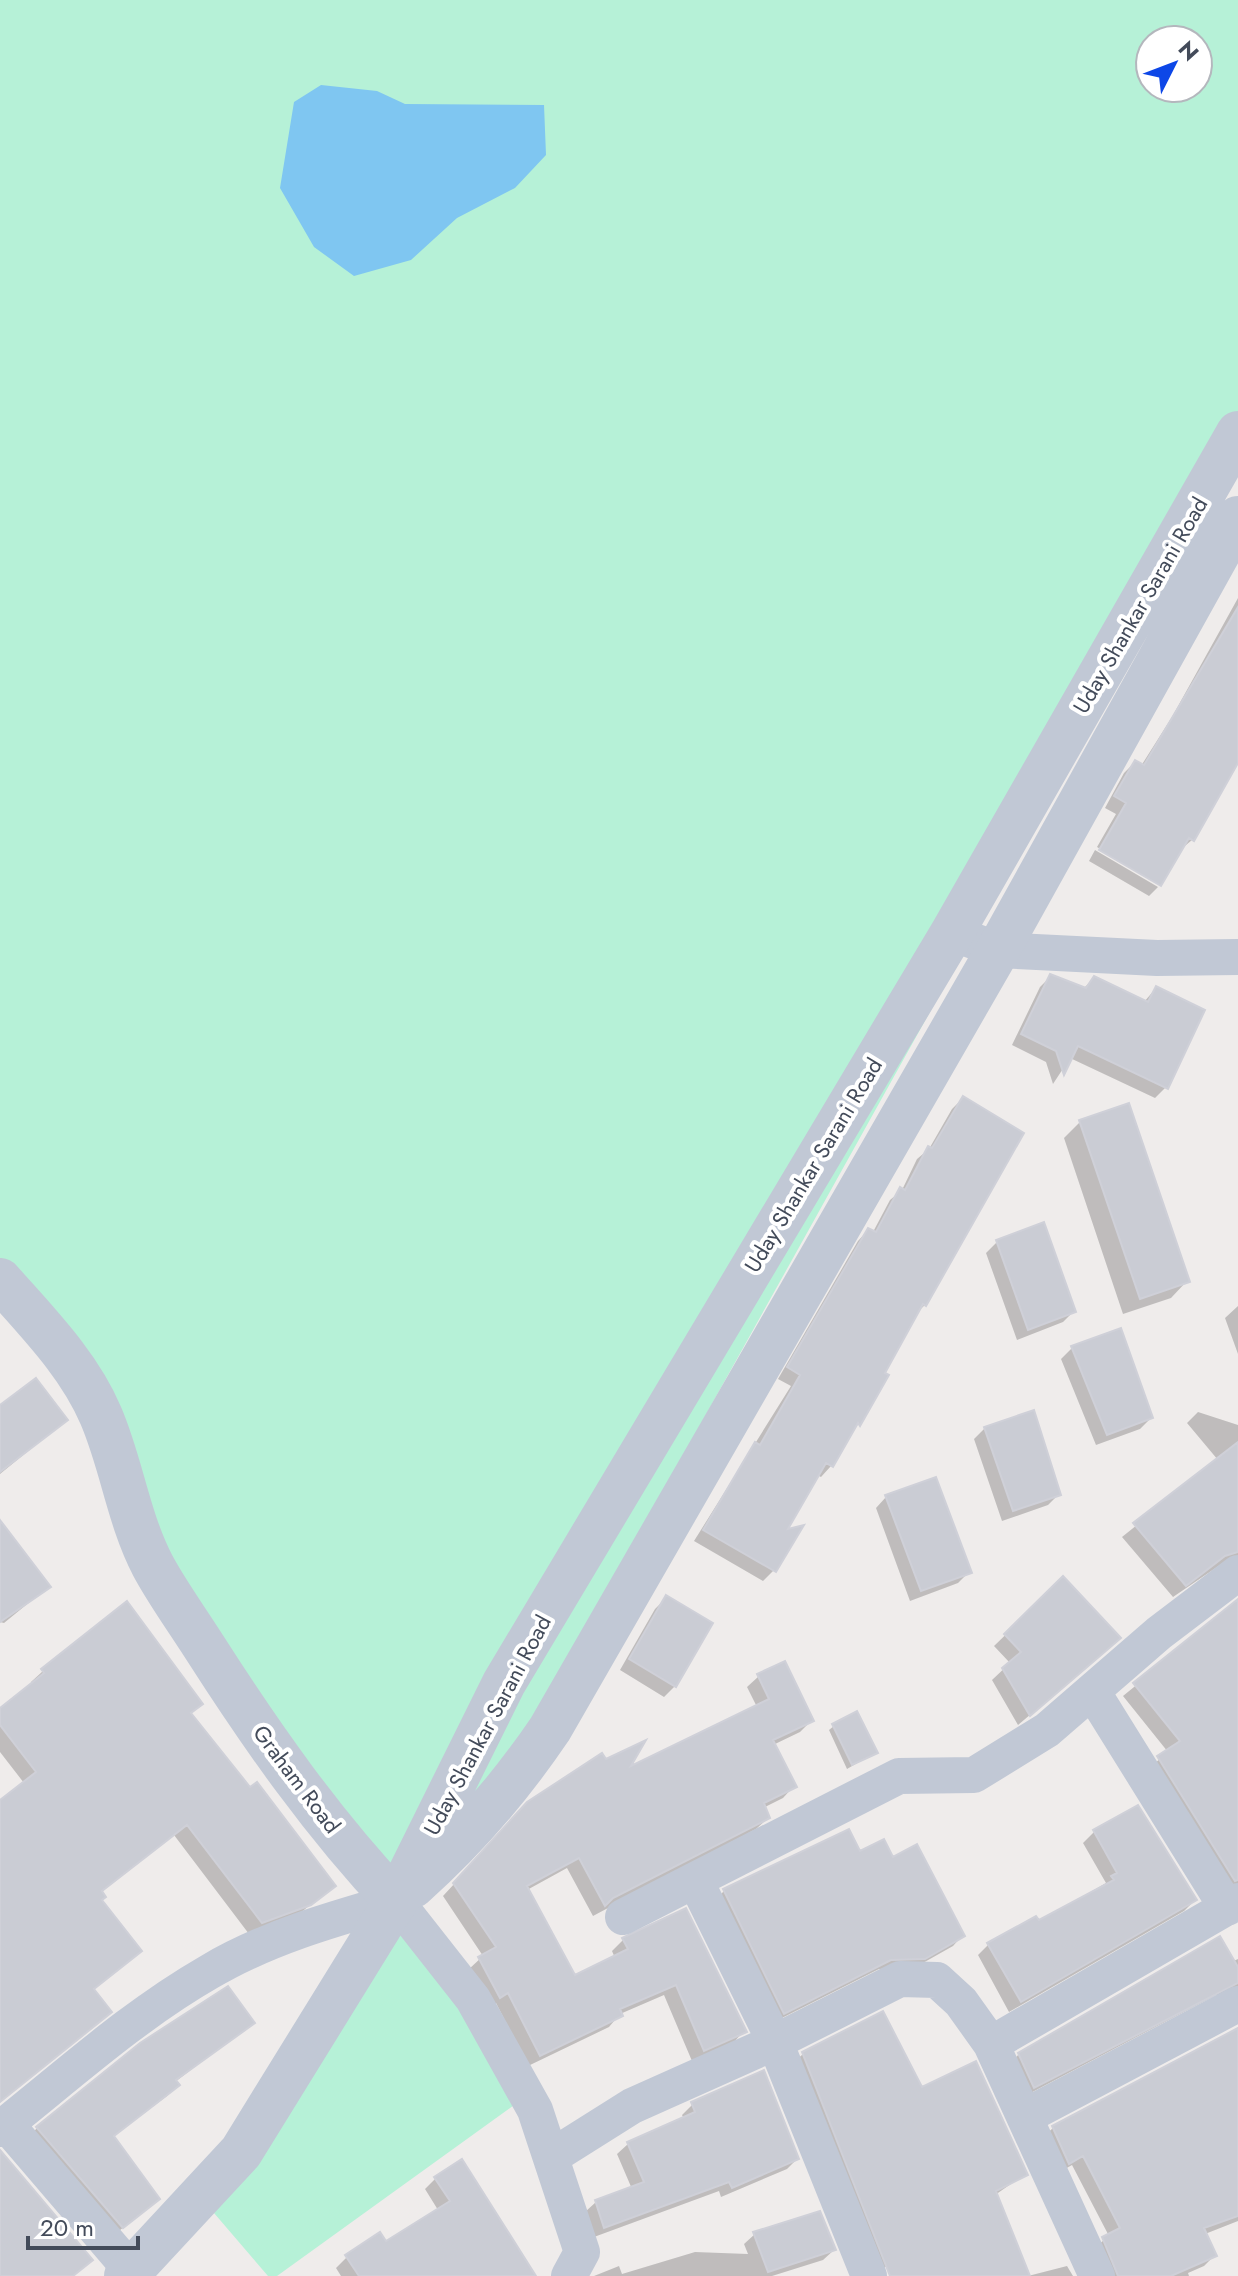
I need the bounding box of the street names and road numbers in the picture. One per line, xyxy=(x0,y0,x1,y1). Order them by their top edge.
street label: Uday Shankar Sarani Road xyxy=(1065,491,1215,719)
street label: Uday Shankar Sarani Road xyxy=(736,1052,890,1278)
street label: Uday Shankar Sarani Road xyxy=(415,1609,559,1841)
street label: Graham Road xyxy=(246,1718,348,1840)

